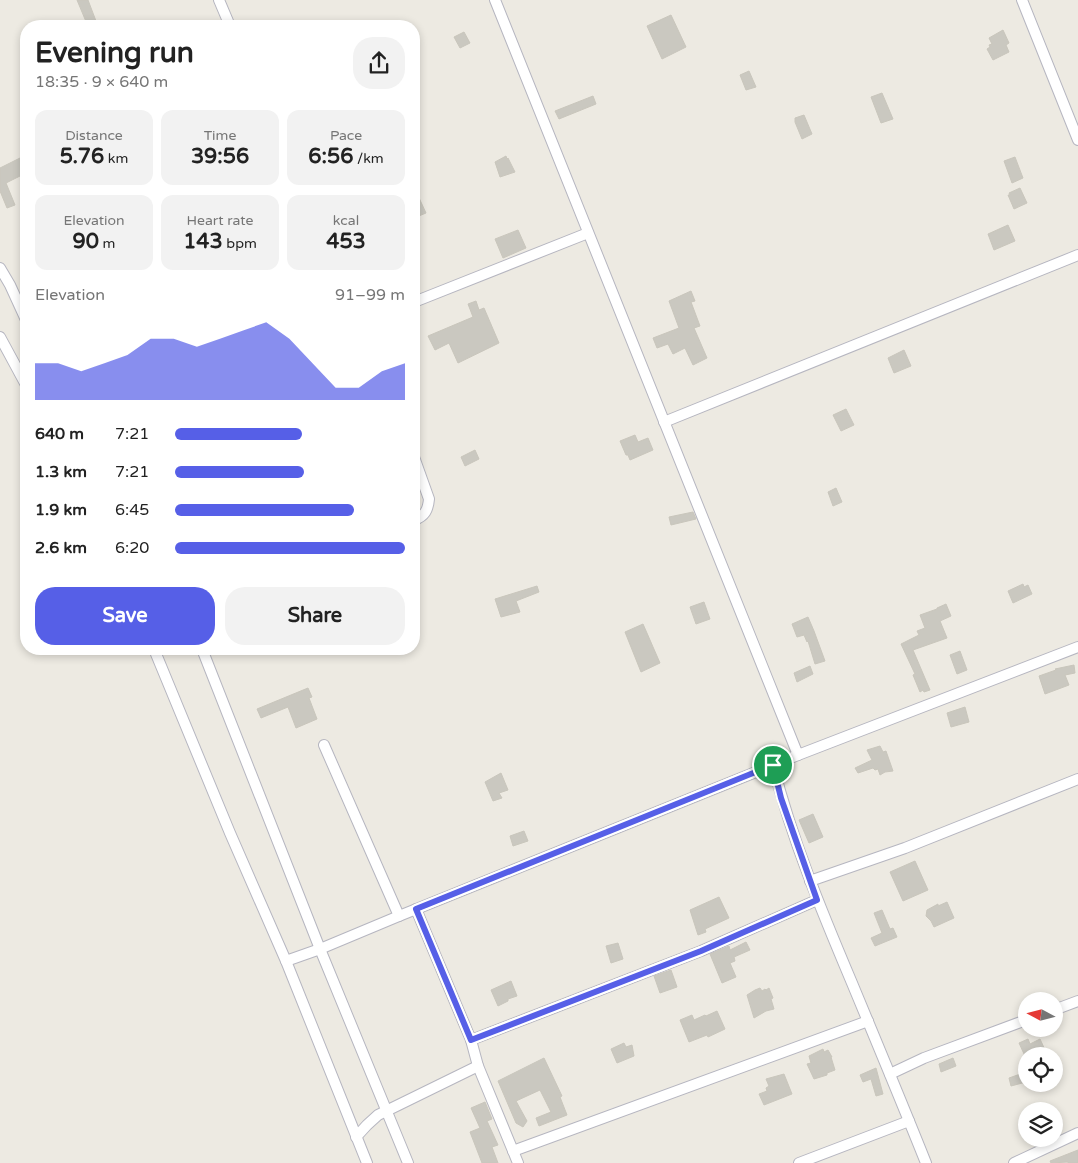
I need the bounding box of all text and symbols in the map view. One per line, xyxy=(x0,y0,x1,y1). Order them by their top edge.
text: Evening run xyxy=(35,36,194,70)
button: share xyxy=(353,37,405,89)
text: 18:35 · 9 × 640 m xyxy=(35,72,168,92)
text: Distance xyxy=(65,127,123,144)
text: Time xyxy=(204,127,236,144)
text: Pace xyxy=(330,127,362,144)
text: 5.76 xyxy=(60,144,104,169)
text: 39:56 xyxy=(191,144,249,169)
text: 6:56 xyxy=(308,144,353,169)
text: km xyxy=(104,150,128,167)
text: /km xyxy=(353,150,384,167)
text: Elevation xyxy=(63,212,125,229)
text: Heart rate xyxy=(187,212,253,229)
text: kcal xyxy=(333,212,359,229)
text: 90 xyxy=(73,229,99,254)
text: 143 xyxy=(183,229,223,254)
text: 453 xyxy=(326,229,366,254)
text: m xyxy=(99,235,115,252)
text: bpm xyxy=(223,235,257,252)
text: Elevation xyxy=(35,285,105,305)
text: 91–99 m xyxy=(335,285,405,305)
text: 640 m xyxy=(35,424,84,444)
text: 7:21 xyxy=(115,424,149,444)
text: 1.3 km xyxy=(35,462,87,482)
text: 7:21 xyxy=(115,462,149,482)
text: 1.9 km xyxy=(35,500,87,520)
text: 6:45 xyxy=(115,500,149,520)
text: 2.6 km xyxy=(35,538,87,558)
text: 6:20 xyxy=(115,538,149,558)
button: Save xyxy=(35,587,215,645)
button: Share xyxy=(225,587,405,645)
pin xyxy=(752,744,794,786)
icon: arrive xyxy=(759,751,787,779)
north arrow xyxy=(1018,992,1062,1038)
map controls xyxy=(1018,992,1063,1147)
button: locate xyxy=(1018,1047,1063,1092)
button: layers xyxy=(1018,1102,1063,1147)

